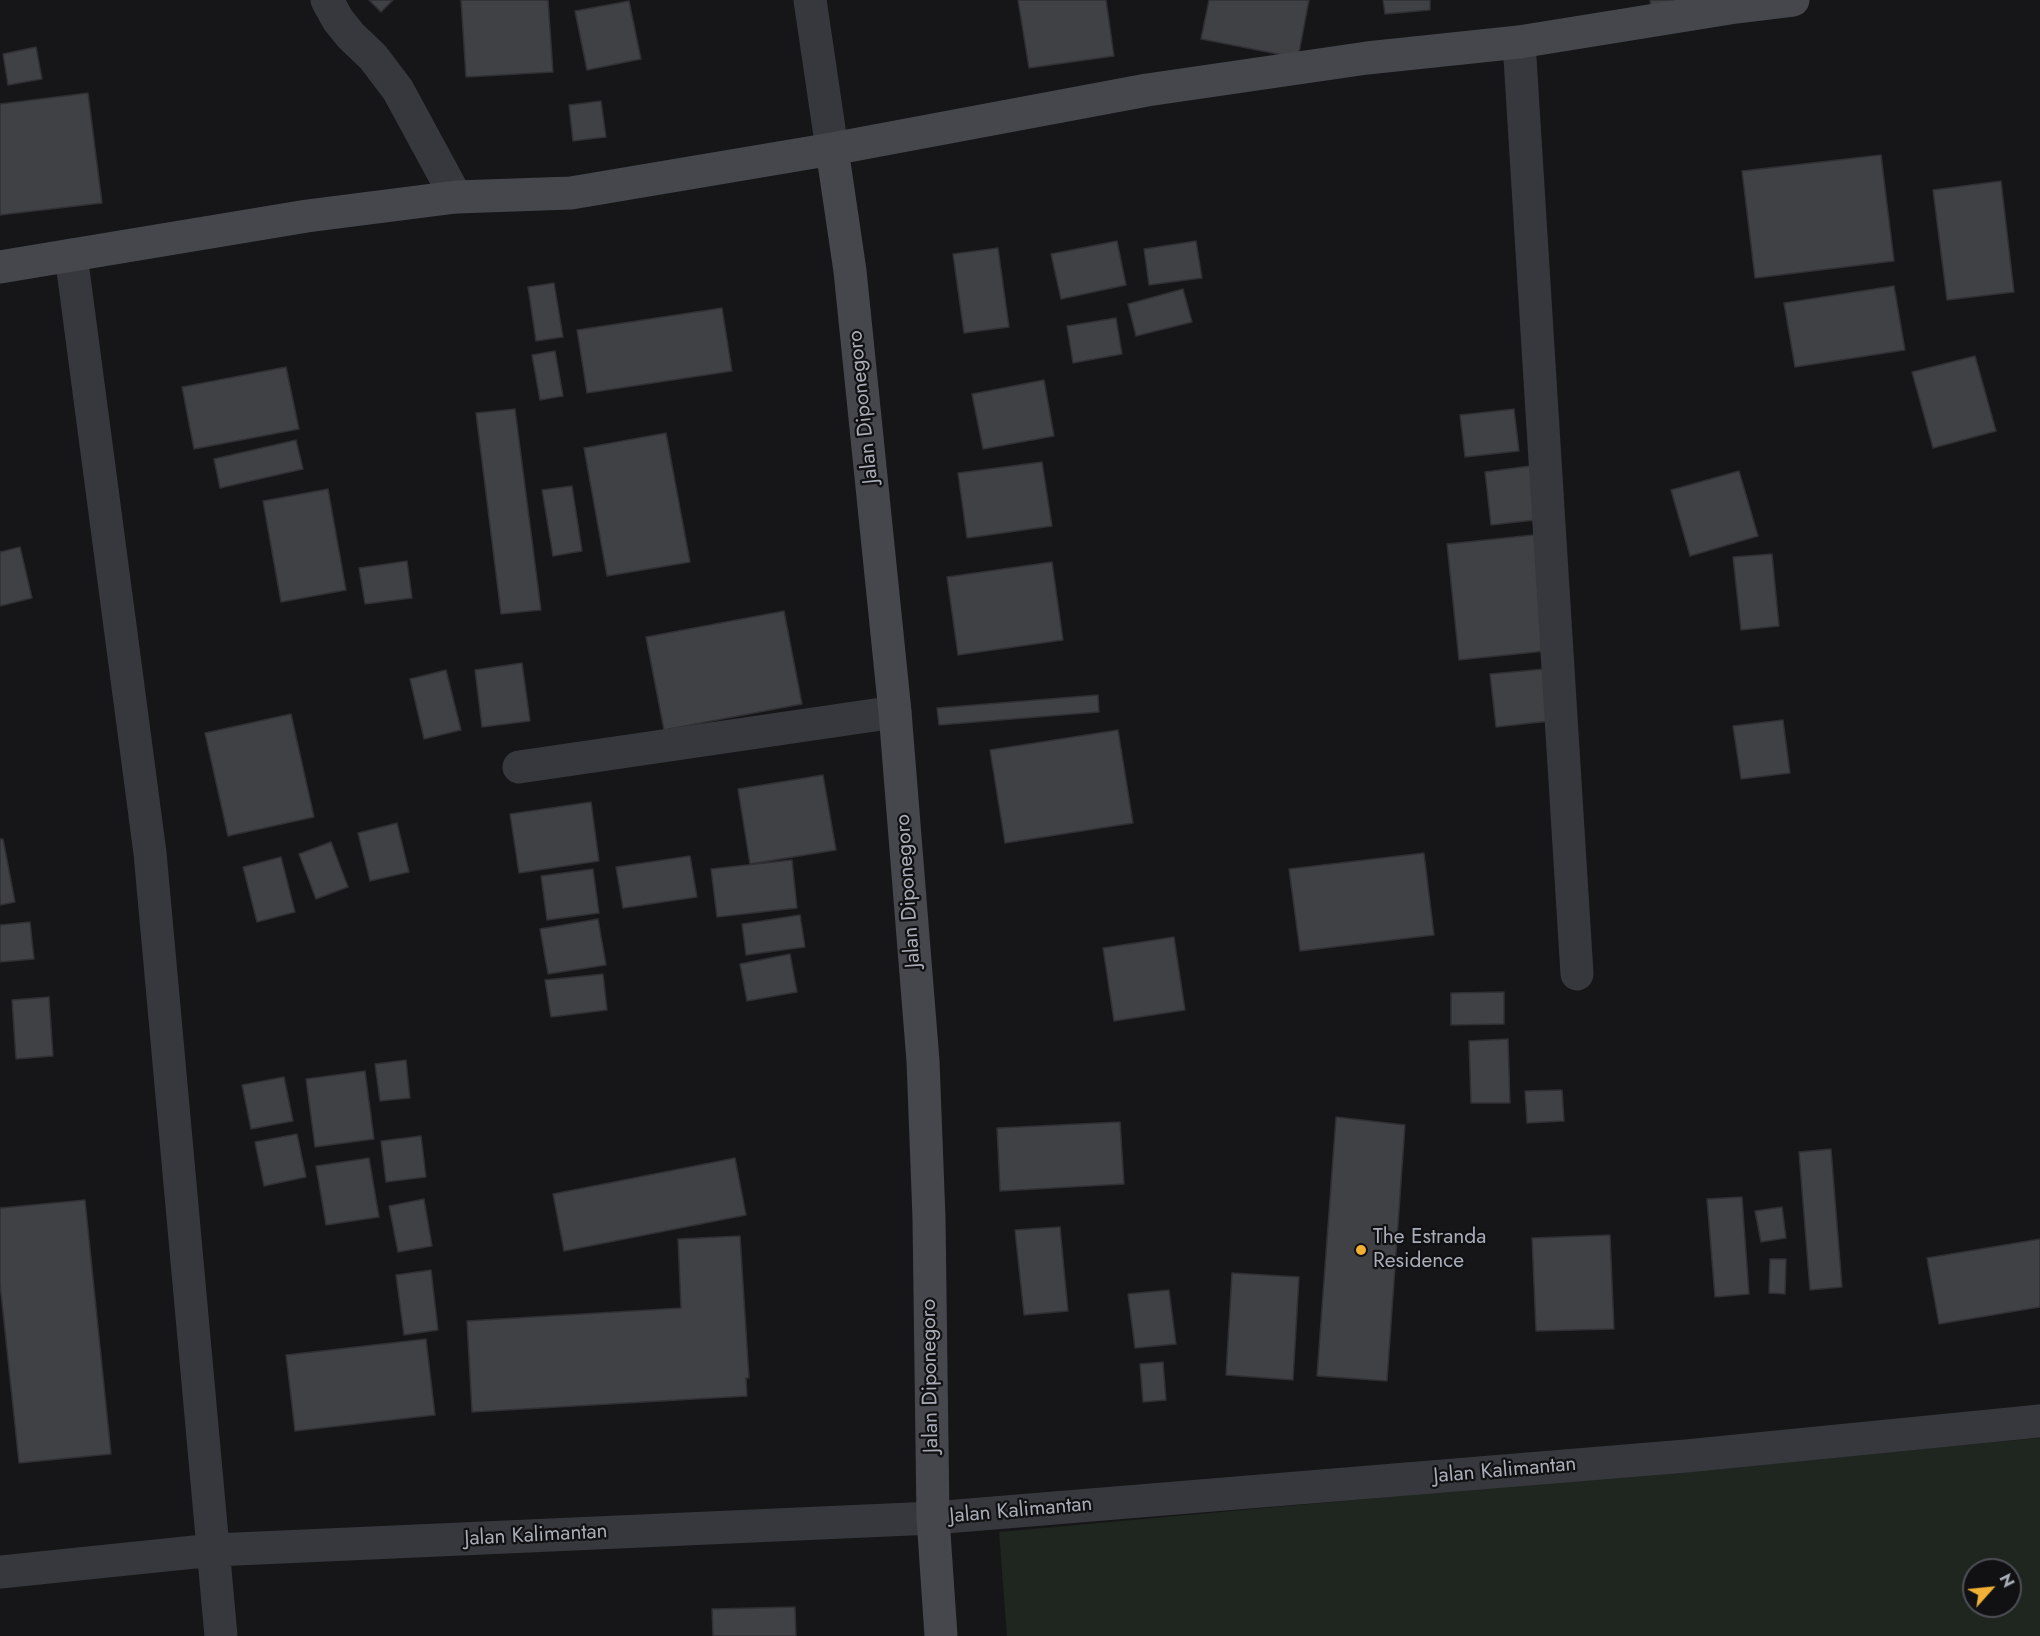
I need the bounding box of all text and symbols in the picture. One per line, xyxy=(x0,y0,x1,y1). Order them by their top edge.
street label: Jalan Diponegoro xyxy=(843,329,885,485)
street label: Jalan Diponegoro xyxy=(891,813,927,969)
place label: The Estranda Residence xyxy=(1373,1225,1486,1275)
marker: The Estranda Residence xyxy=(1354,1243,1368,1257)
street label: Jalan Diponegoro xyxy=(917,1299,945,1453)
street label: Jalan Kalimantan xyxy=(1433,1452,1577,1490)
street label: Jalan Kalimantan xyxy=(949,1492,1093,1530)
street label: Jalan Kalimantan xyxy=(464,1520,608,1552)
north arrow xyxy=(1962,1558,2022,1618)
text: N xyxy=(1994,1570,2020,1591)

